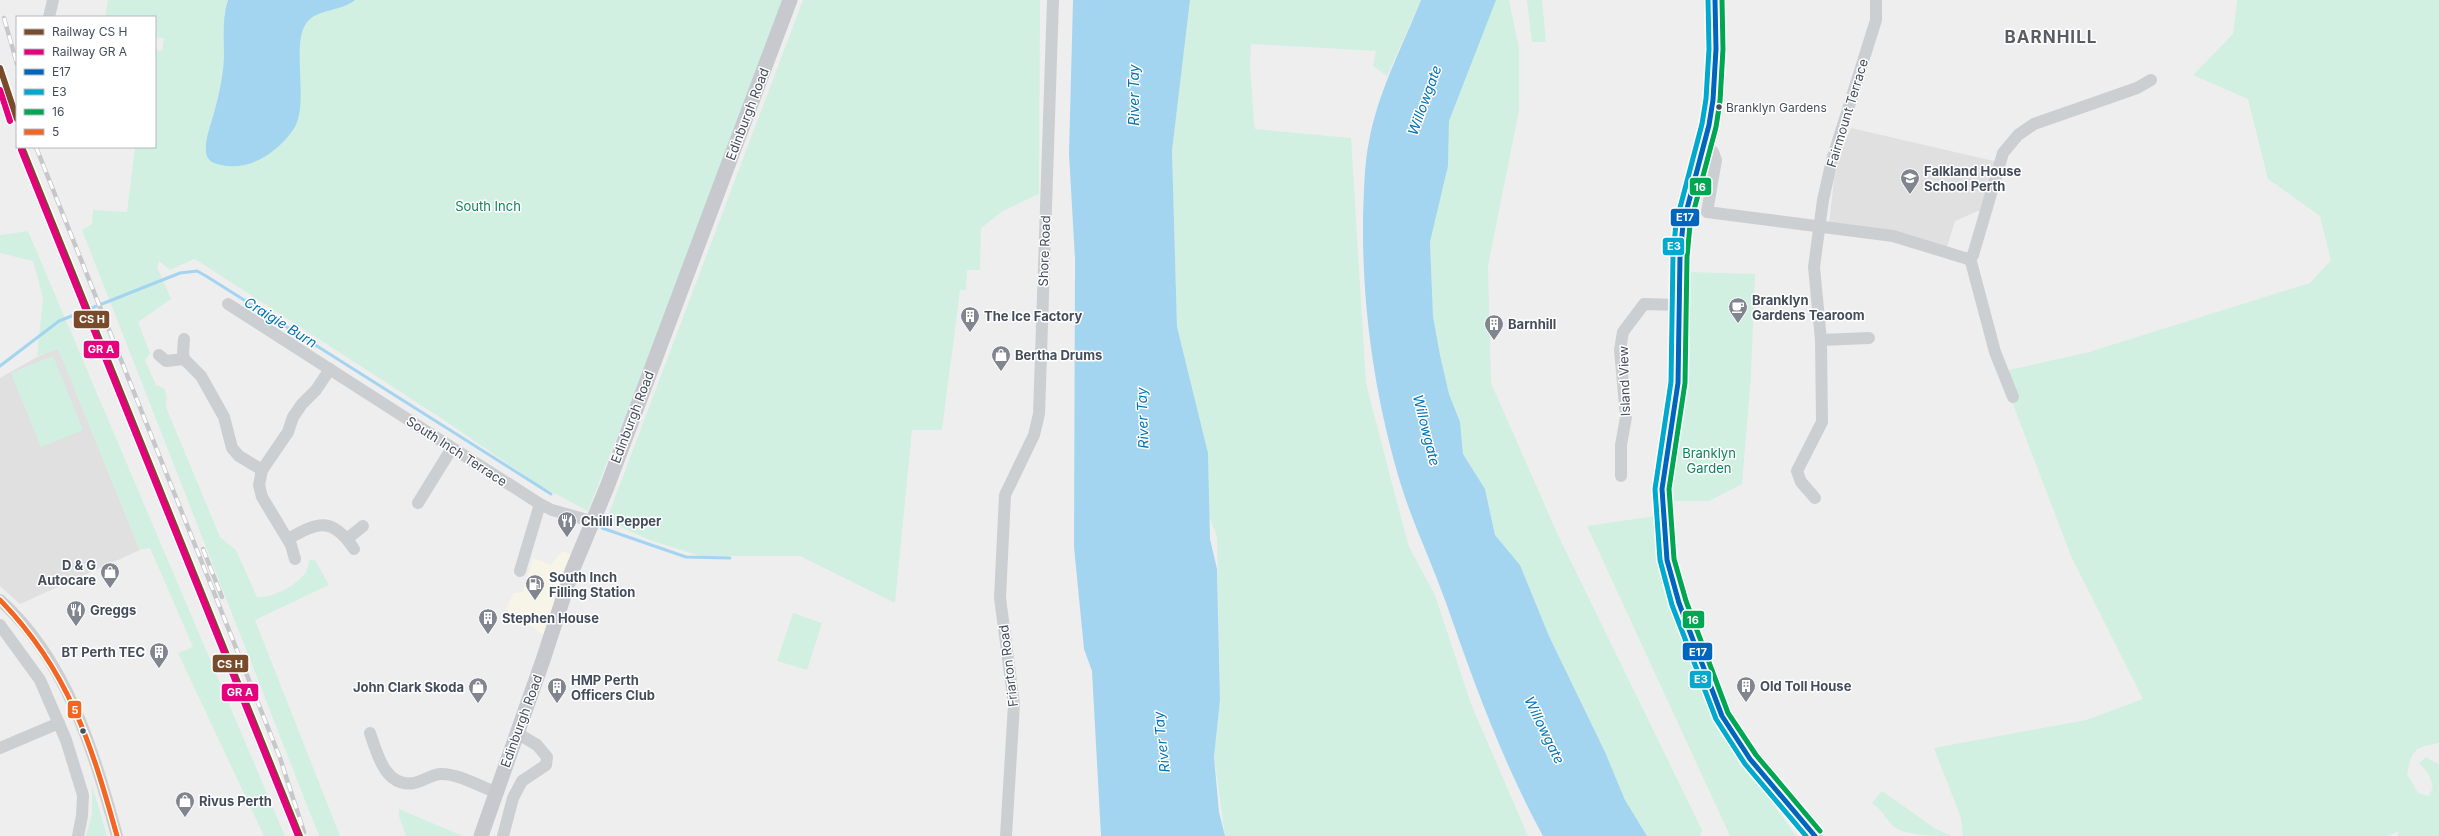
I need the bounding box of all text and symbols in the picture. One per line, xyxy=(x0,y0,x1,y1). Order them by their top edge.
legend xyxy=(16,16,156,148)
text: Railway CS H xyxy=(52,24,127,39)
district label: BARNHILL xyxy=(2005,27,2097,47)
text: Railway GR A xyxy=(52,44,127,59)
street label: Fairmount Terrace xyxy=(1823,57,1871,169)
water label: River Tay xyxy=(1125,63,1142,126)
water label: Willowgate xyxy=(1404,63,1444,137)
text: E17 xyxy=(52,64,71,79)
street label: Edinburgh Road xyxy=(722,66,772,162)
text: E3 xyxy=(52,84,67,99)
place label: Branklyn Gardens xyxy=(1726,100,1827,115)
marker: Branklyn Gardens xyxy=(1714,102,1724,112)
text: 16 xyxy=(52,104,64,119)
text: 5 xyxy=(52,124,59,139)
place label: Falkland House School Perth xyxy=(1924,163,2022,194)
school or university icon: Falkland House School Perth xyxy=(1899,167,1921,195)
line badge: 16 xyxy=(1689,177,1712,196)
text: 16 xyxy=(1694,180,1706,194)
park label: South Inch xyxy=(455,198,521,214)
line badge: E17 xyxy=(1670,208,1700,227)
text: E17 xyxy=(1676,210,1694,224)
street label: Shore Road xyxy=(1035,215,1053,287)
line badge: E3 xyxy=(1662,237,1685,256)
text: E3 xyxy=(1667,239,1681,253)
place label: Branklyn Gardens Tearoom xyxy=(1752,292,1865,323)
water label: Craigie Burn xyxy=(242,293,320,351)
cafe icon: Branklyn Gardens Tearoom xyxy=(1727,296,1749,324)
building icon: The Ice Factory xyxy=(959,305,981,333)
place label: The Ice Factory xyxy=(984,308,1082,324)
line badge: CS H xyxy=(73,310,110,329)
text: CS H xyxy=(79,312,105,326)
building icon: Barnhill xyxy=(1483,313,1505,341)
place label: Barnhill xyxy=(1508,316,1556,332)
line badge: GR A xyxy=(83,340,120,359)
text: GR A xyxy=(88,342,114,356)
shop icon: Bertha Drums xyxy=(990,344,1012,372)
street label: Island View xyxy=(1615,345,1633,416)
place label: Bertha Drums xyxy=(1015,347,1102,363)
street label: Edinburgh Road xyxy=(607,369,657,465)
water label: River Tay xyxy=(1132,386,1152,449)
water label: Willowgate xyxy=(1410,393,1444,467)
street label: South Inch Terrace xyxy=(404,413,510,489)
park label: Branklyn Garden xyxy=(1682,445,1736,476)
restaurant icon: Chilli Pepper xyxy=(556,510,578,538)
place label: Chilli Pepper xyxy=(581,513,662,529)
place label: D & G Autocare xyxy=(38,557,96,588)
shop icon: D & G Autocare xyxy=(99,561,121,589)
place label: South Inch Filling Station xyxy=(549,569,635,600)
fuel station icon: South Inch Filling Station xyxy=(524,573,546,601)
restaurant icon: Greggs xyxy=(65,599,87,627)
place label: Greggs xyxy=(90,602,136,618)
building icon: Stephen House xyxy=(477,607,499,635)
place label: Stephen House xyxy=(502,610,599,626)
line badge: 16 xyxy=(1682,610,1705,629)
text: 16 xyxy=(1687,613,1699,627)
street label: Friarton Road xyxy=(995,624,1021,708)
building icon: BT Perth TEC xyxy=(148,641,170,669)
line badge: E17 xyxy=(1682,642,1713,661)
place label: BT Perth TEC xyxy=(62,644,145,660)
text: E17 xyxy=(1689,645,1707,659)
line badge: CS H xyxy=(212,654,249,673)
text: CS H xyxy=(217,657,243,671)
line badge: E3 xyxy=(1689,670,1712,689)
street label: Edinburgh Road xyxy=(497,672,545,770)
place label: HMP Perth Officers Club xyxy=(571,672,655,703)
text: E3 xyxy=(1694,672,1708,686)
building icon: Old Toll House xyxy=(1735,675,1757,703)
shop icon: John Clark Skoda xyxy=(467,676,489,704)
building icon: HMP Perth Officers Club xyxy=(546,676,568,704)
place label: Old Toll House xyxy=(1760,678,1852,694)
place label: John Clark Skoda xyxy=(353,679,464,695)
line badge: GR A xyxy=(221,683,259,702)
text: GR A xyxy=(227,685,253,699)
water label: Willowgate xyxy=(1521,693,1569,767)
line badge: 5 xyxy=(67,700,82,719)
text: 5 xyxy=(71,703,79,717)
water label: River Tay xyxy=(1149,709,1173,773)
unlabelled marker xyxy=(78,726,88,736)
shop icon: Rivus Perth xyxy=(174,790,196,818)
place label: Rivus Perth xyxy=(199,793,272,809)

